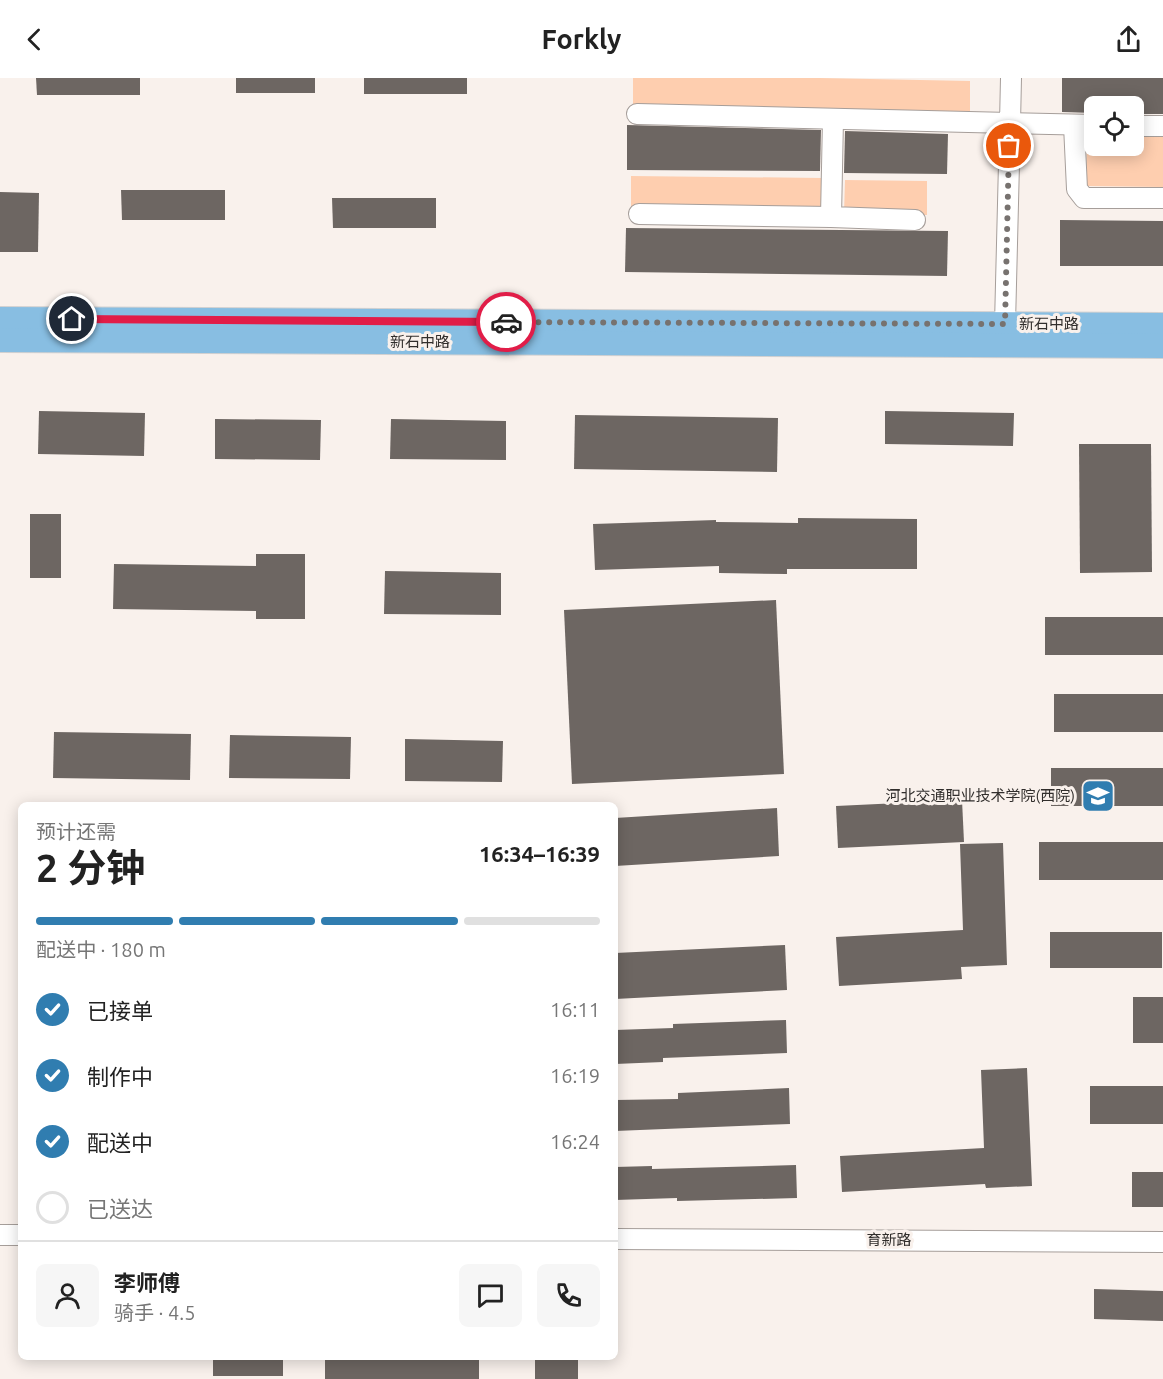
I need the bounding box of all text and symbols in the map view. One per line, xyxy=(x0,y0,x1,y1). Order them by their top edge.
icon: back xyxy=(18,23,51,56)
icon: share xyxy=(1112,23,1145,56)
text: Forkly xyxy=(542,24,621,54)
map controls xyxy=(1084,96,1144,156)
button: locate xyxy=(1084,96,1144,156)
pin xyxy=(983,120,1034,171)
icon: bag xyxy=(992,129,1025,162)
courier xyxy=(476,292,536,352)
pin xyxy=(46,293,97,344)
icon: home xyxy=(55,302,88,335)
icon: car xyxy=(490,306,523,339)
street label: 新石中路 xyxy=(1019,315,1079,332)
street label: 新石中路 xyxy=(390,333,450,350)
school or university icon: 河北交通职业技术学院(西院) xyxy=(1080,778,1116,814)
place label: 河北交通职业技术学院(西院) xyxy=(886,787,1075,804)
text: 预计还需 xyxy=(36,820,116,843)
text: 16:34–16:39 xyxy=(479,841,600,866)
text: 2 分钟 xyxy=(36,846,145,889)
text: 配送中 · 180 m xyxy=(36,938,166,961)
icon: check xyxy=(36,993,69,1026)
text: 已接单 xyxy=(87,998,153,1023)
text: 16:11 xyxy=(550,998,600,1021)
icon: check xyxy=(36,1059,69,1092)
text: 制作中 xyxy=(87,1064,153,1089)
text: 16:19 xyxy=(550,1064,600,1087)
icon: check xyxy=(36,1125,69,1158)
text: 配送中 xyxy=(87,1130,153,1155)
text: 16:24 xyxy=(550,1130,600,1153)
text: 已送达 xyxy=(87,1196,153,1221)
street label: 育新路 xyxy=(866,1231,912,1248)
button: person xyxy=(36,1264,99,1327)
button: chat xyxy=(459,1264,522,1327)
button: phone xyxy=(537,1264,600,1327)
text: 李师傅 xyxy=(114,1270,180,1295)
text: 骑手 · 4.5 xyxy=(114,1301,196,1324)

